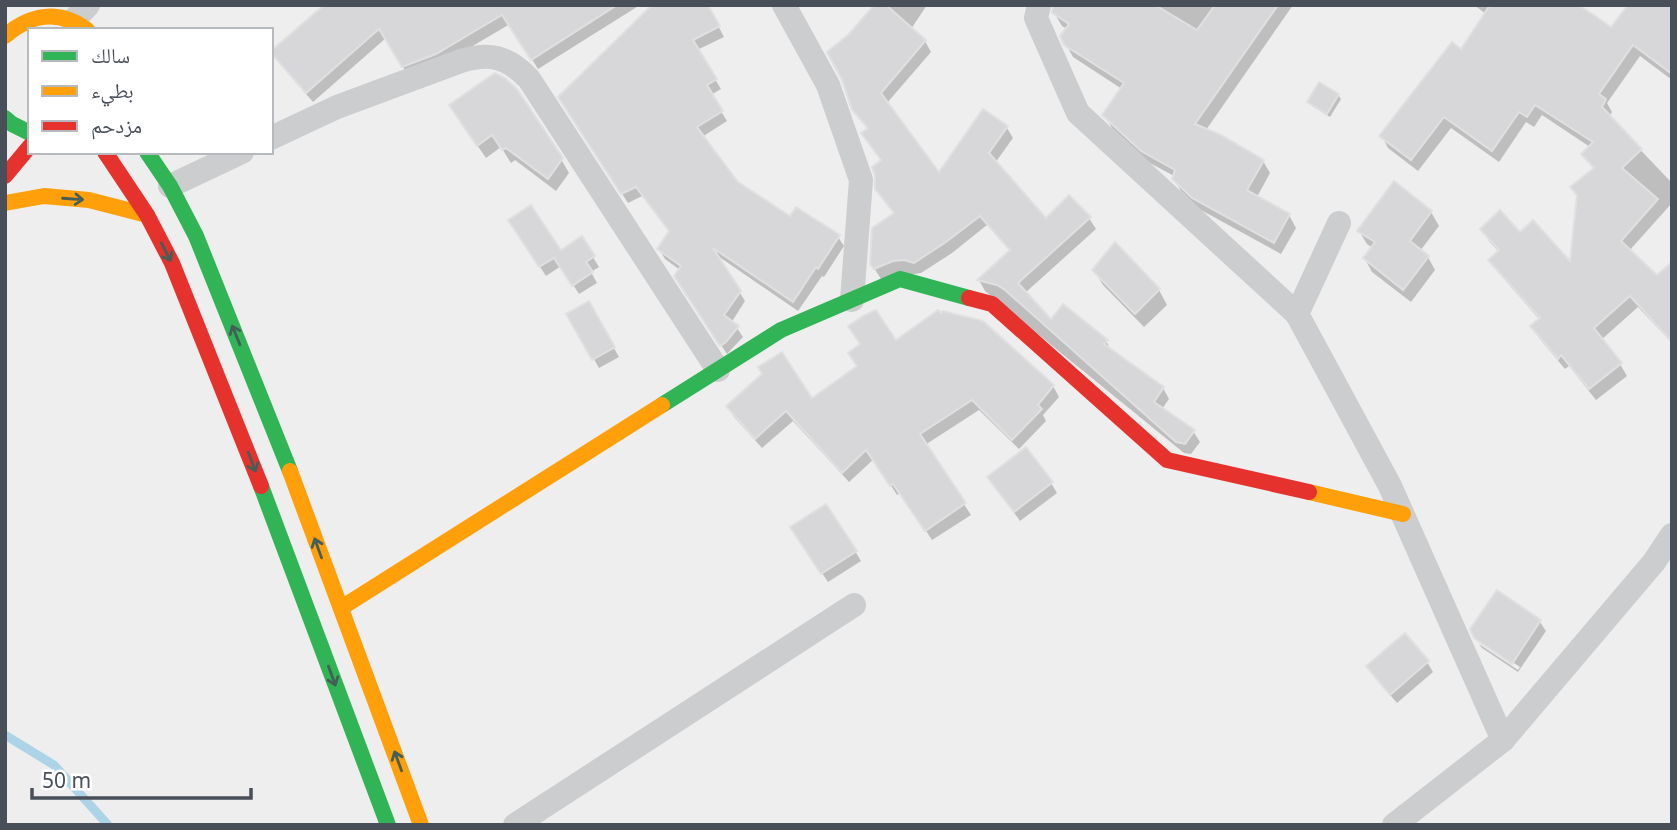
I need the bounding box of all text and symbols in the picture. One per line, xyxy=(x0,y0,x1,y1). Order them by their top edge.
legend xyxy=(28,28,273,154)
text: سالك xyxy=(91,41,130,69)
text: بطيء xyxy=(91,76,134,107)
text: مزدحم xyxy=(91,111,142,140)
one-way arrow xyxy=(61,192,84,205)
one-way arrow xyxy=(160,241,174,262)
one-way arrow xyxy=(229,325,242,347)
one-way arrow xyxy=(247,451,260,473)
one-way arrow xyxy=(311,537,324,559)
one-way arrow xyxy=(327,664,339,686)
one-way arrow xyxy=(390,750,403,772)
scale bar xyxy=(32,756,250,800)
text: 50 m xyxy=(42,766,91,794)

